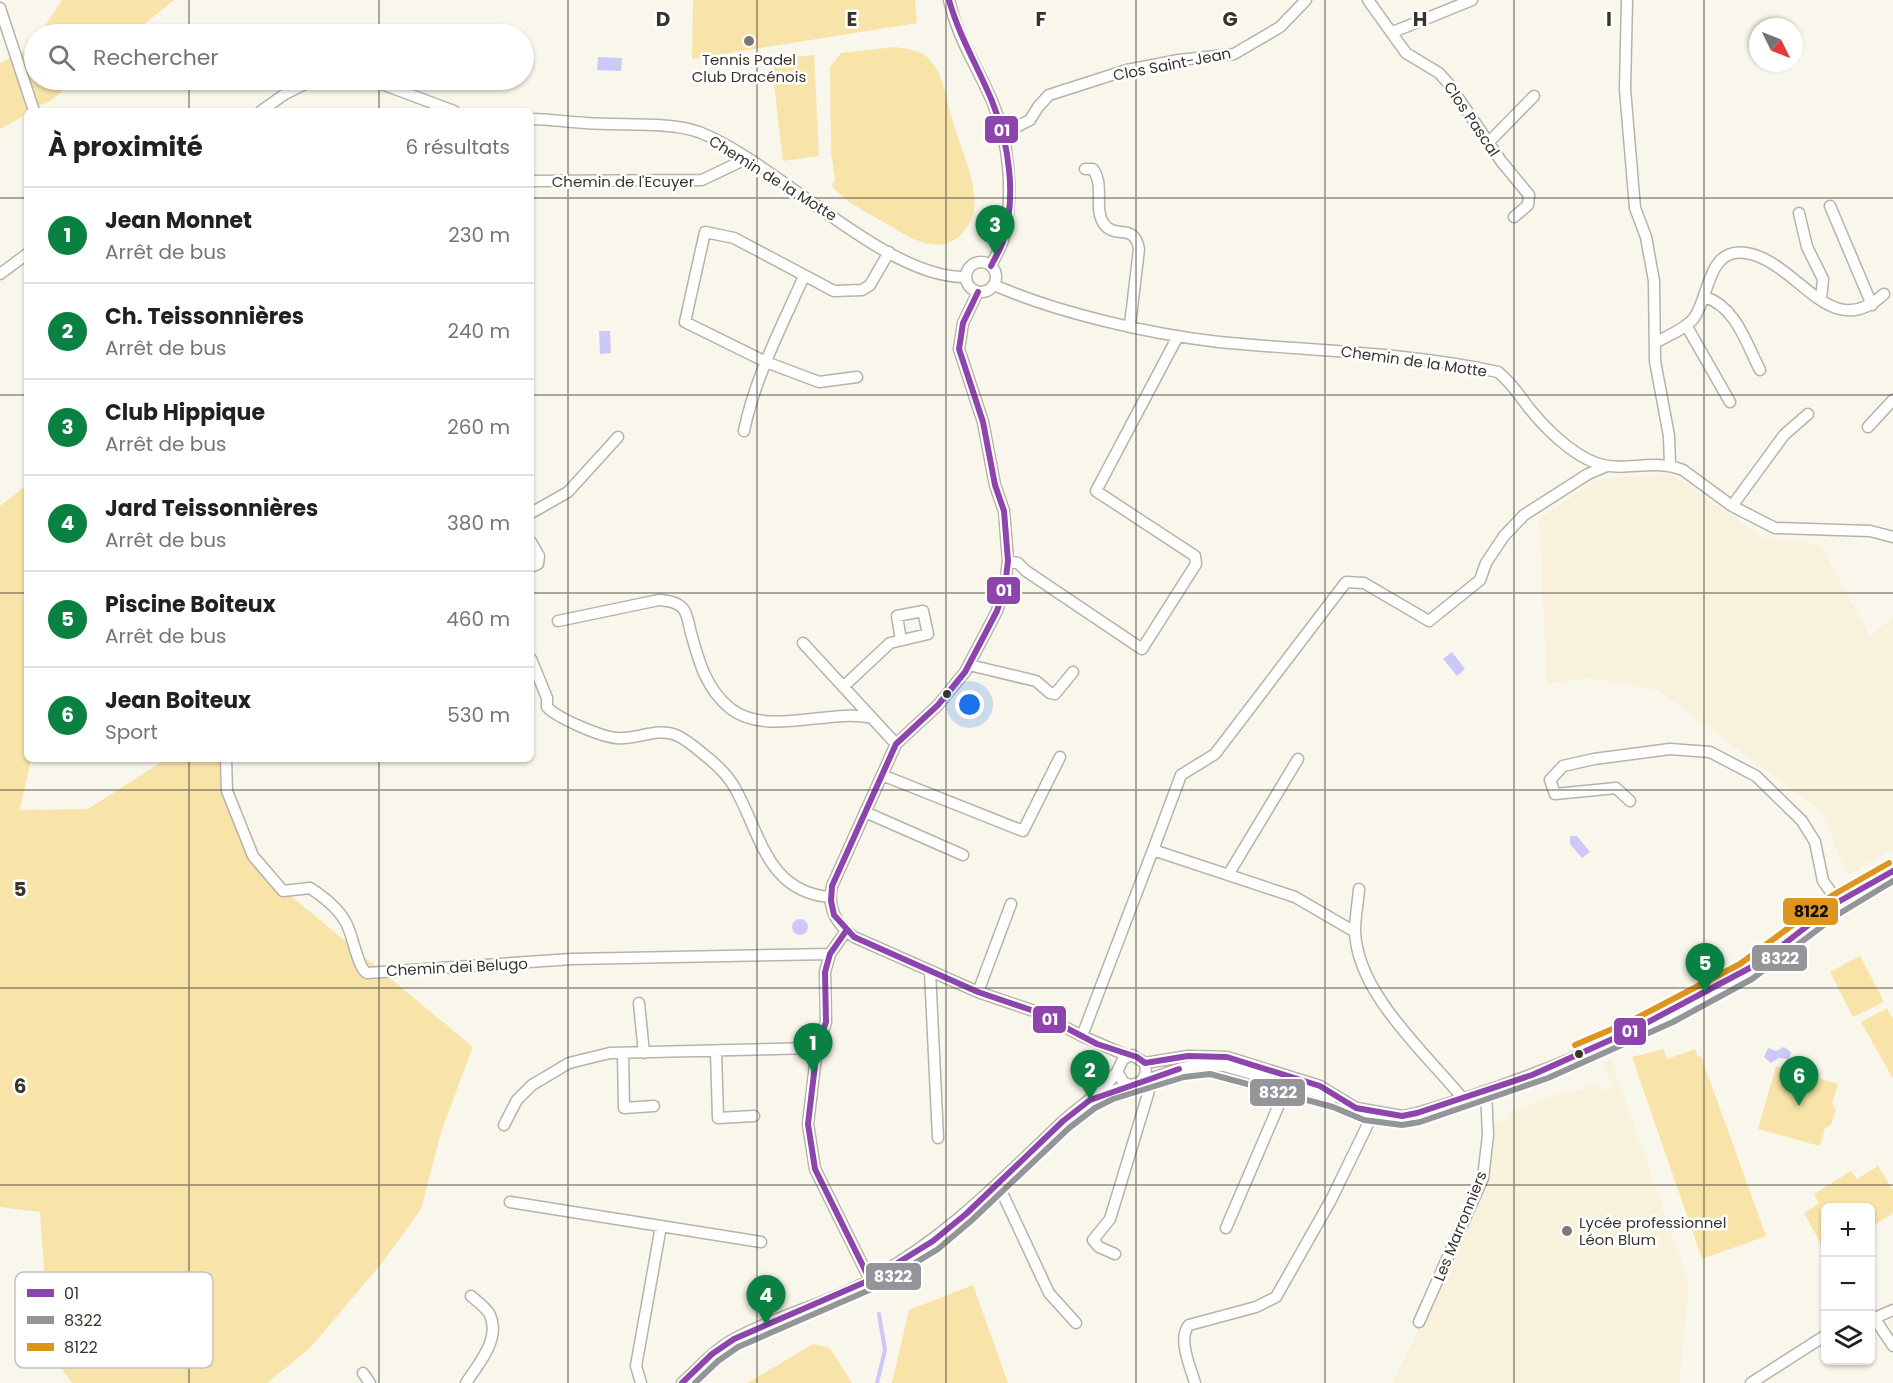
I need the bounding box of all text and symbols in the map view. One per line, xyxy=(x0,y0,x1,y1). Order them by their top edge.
text: D xyxy=(656,5,670,33)
text: E xyxy=(847,5,857,33)
text: F xyxy=(1036,5,1047,33)
text: G xyxy=(1222,5,1238,33)
text: H xyxy=(1413,5,1427,33)
text: I xyxy=(1606,5,1612,33)
north arrow xyxy=(1749,18,1803,72)
search box xyxy=(24,24,534,90)
marker: Tennis Padel Club Dracénois xyxy=(742,34,756,48)
icon: search xyxy=(45,41,78,74)
text: Rechercher xyxy=(93,42,219,73)
street label: Clos Saint-Jean xyxy=(1111,42,1233,86)
place label: Tennis Padel Club Dracénois xyxy=(692,49,806,87)
street label: Clos Pascal xyxy=(1439,77,1505,161)
line badge: 01 xyxy=(984,115,1019,144)
text: 01 xyxy=(994,119,1010,142)
text: À proximité xyxy=(48,129,203,165)
street label: Chemin de la Motte xyxy=(705,130,841,226)
text: 6 résultats xyxy=(405,133,510,161)
street label: Chemin de l'Ecuyer xyxy=(552,171,695,192)
text: Jean Monnet xyxy=(105,205,252,236)
pin: 3 xyxy=(976,206,1014,255)
text: 1 xyxy=(64,221,71,249)
text: 230 m xyxy=(448,221,510,249)
text: Arrêt de bus xyxy=(105,238,226,266)
text: Ch. Teissonnières xyxy=(105,301,304,332)
text: 2 xyxy=(62,317,73,345)
text: 240 m xyxy=(447,317,510,345)
text: Arrêt de bus xyxy=(105,334,226,362)
street label: Chemin de la Motte xyxy=(1340,340,1488,382)
text: Club Hippique xyxy=(105,397,265,428)
text: 3 xyxy=(61,413,74,441)
text: 260 m xyxy=(447,413,510,441)
text: Arrêt de bus xyxy=(105,430,226,458)
text: Jard Teissonnières xyxy=(105,493,318,524)
text: 4 xyxy=(61,509,74,537)
text: 380 m xyxy=(447,509,510,537)
text: Arrêt de bus xyxy=(105,526,226,554)
line badge: 01 xyxy=(986,576,1021,605)
text: 01 xyxy=(996,579,1012,602)
text: Piscine Boiteux xyxy=(105,589,276,620)
text: 5 xyxy=(61,605,74,633)
text: 460 m xyxy=(446,605,510,633)
text: Arrêt de bus xyxy=(105,622,226,650)
text: Jean Boiteux xyxy=(105,685,251,716)
unlabelled marker xyxy=(941,688,953,700)
your location xyxy=(955,690,984,719)
text: 6 xyxy=(61,701,74,729)
text: 530 m xyxy=(447,701,510,729)
text: Sport xyxy=(105,718,158,746)
text: 5 xyxy=(14,875,27,903)
line badge: 8122 xyxy=(1782,897,1839,926)
text: 8122 xyxy=(1794,900,1828,923)
pin: 5 xyxy=(1686,944,1724,993)
line badge: 8322 xyxy=(1751,944,1808,972)
text: 8322 xyxy=(1761,947,1799,970)
street label: Chemin dei Belugo xyxy=(386,953,528,981)
line badge: 01 xyxy=(1032,1005,1067,1034)
text: 01 xyxy=(1042,1008,1058,1031)
line badge: 01 xyxy=(1613,1017,1647,1046)
text: 01 xyxy=(1622,1020,1638,1043)
pin: 1 xyxy=(794,1024,832,1073)
unlabelled marker xyxy=(1573,1048,1585,1060)
pin: 2 xyxy=(1070,1050,1110,1100)
pin: 6 xyxy=(1780,1056,1818,1106)
text: 6 xyxy=(14,1072,26,1100)
line badge: 8322 xyxy=(1249,1078,1306,1107)
text: 8322 xyxy=(1259,1081,1297,1104)
street label: Les Marronniers xyxy=(1428,1168,1492,1284)
map controls xyxy=(1821,1203,1875,1365)
button: + xyxy=(1821,1203,1875,1257)
place label: Lycée professionnel Léon Blum xyxy=(1579,1212,1726,1250)
marker: Lycée professionnel Léon Blum xyxy=(1560,1224,1574,1238)
button: − xyxy=(1821,1257,1875,1311)
line badge: 8322 xyxy=(865,1262,922,1291)
text: 8322 xyxy=(874,1265,912,1288)
legend xyxy=(15,1272,213,1368)
pin: 4 xyxy=(746,1276,786,1325)
text: 01 xyxy=(64,1282,79,1305)
text: 8322 xyxy=(64,1309,102,1332)
button: layers xyxy=(1821,1311,1875,1365)
text: 8122 xyxy=(64,1336,98,1359)

